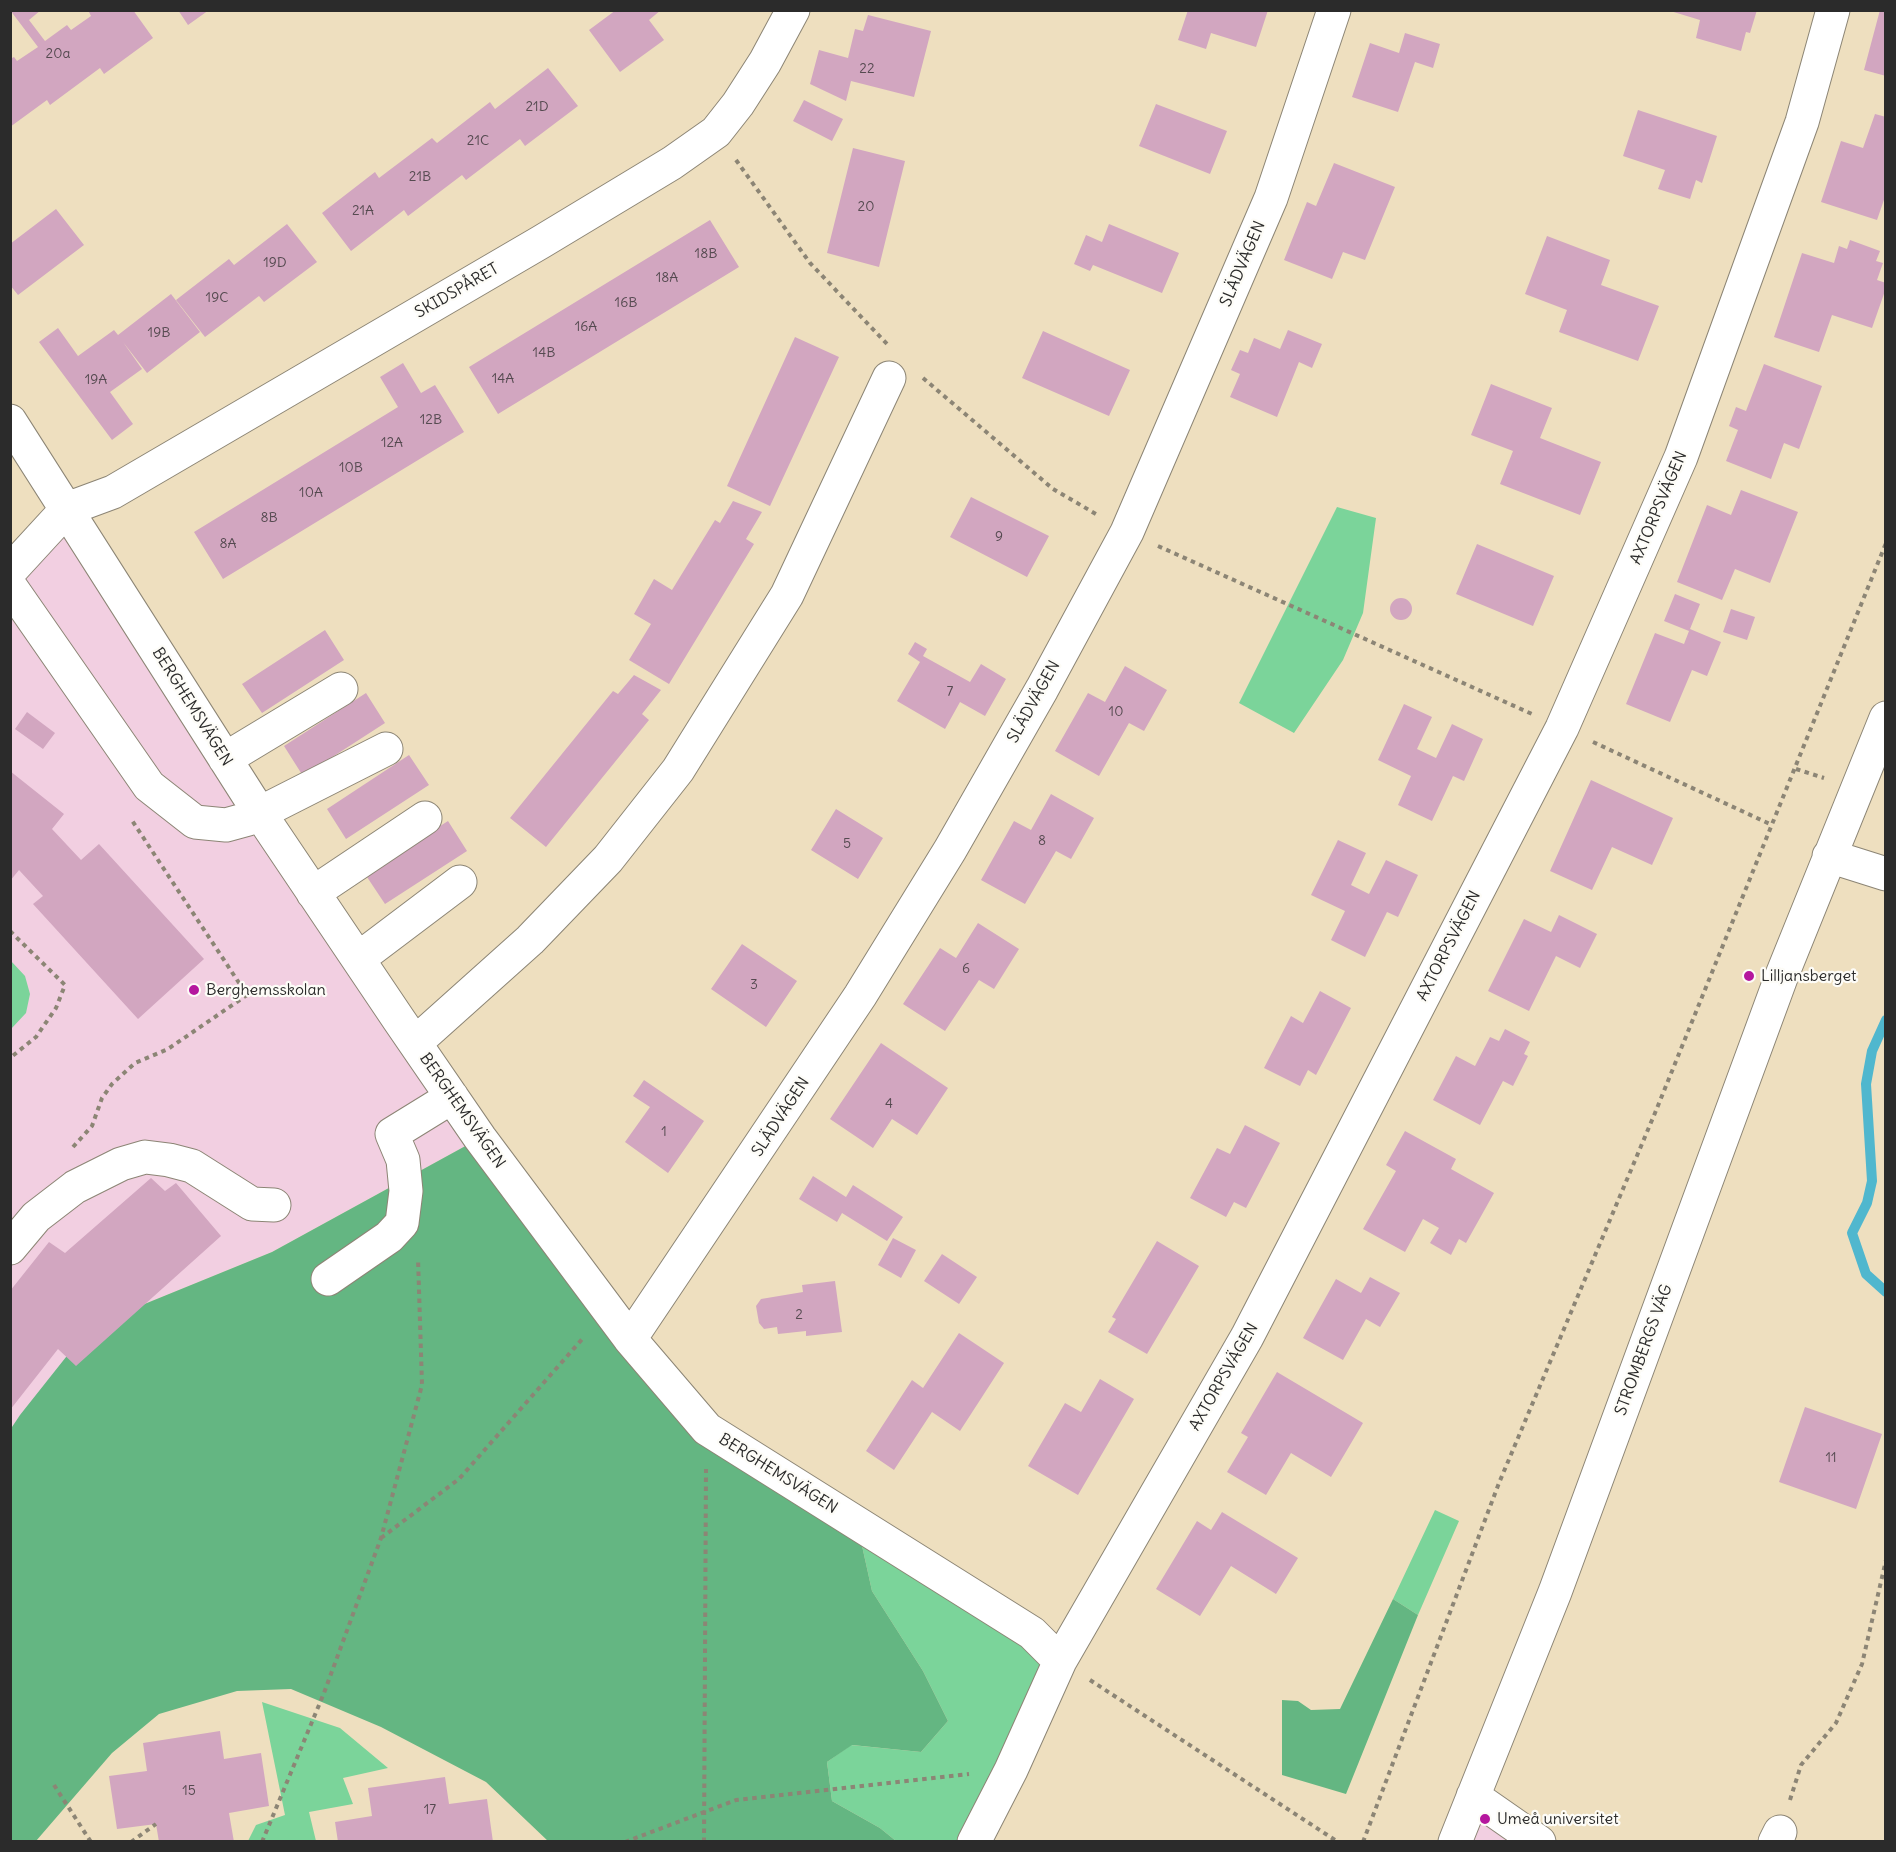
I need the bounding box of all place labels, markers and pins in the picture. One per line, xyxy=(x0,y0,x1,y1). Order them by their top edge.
place label: Lilljansberget xyxy=(1761,966,1856,986)
marker: Lilljansberget xyxy=(1742,969,1756,983)
place label: Berghemsskolan xyxy=(206,980,326,1000)
marker: Berghemsskolan xyxy=(187,983,201,997)
place label: Umeå universitet xyxy=(1497,1809,1619,1829)
marker: Umeå universitet xyxy=(1478,1812,1492,1826)

